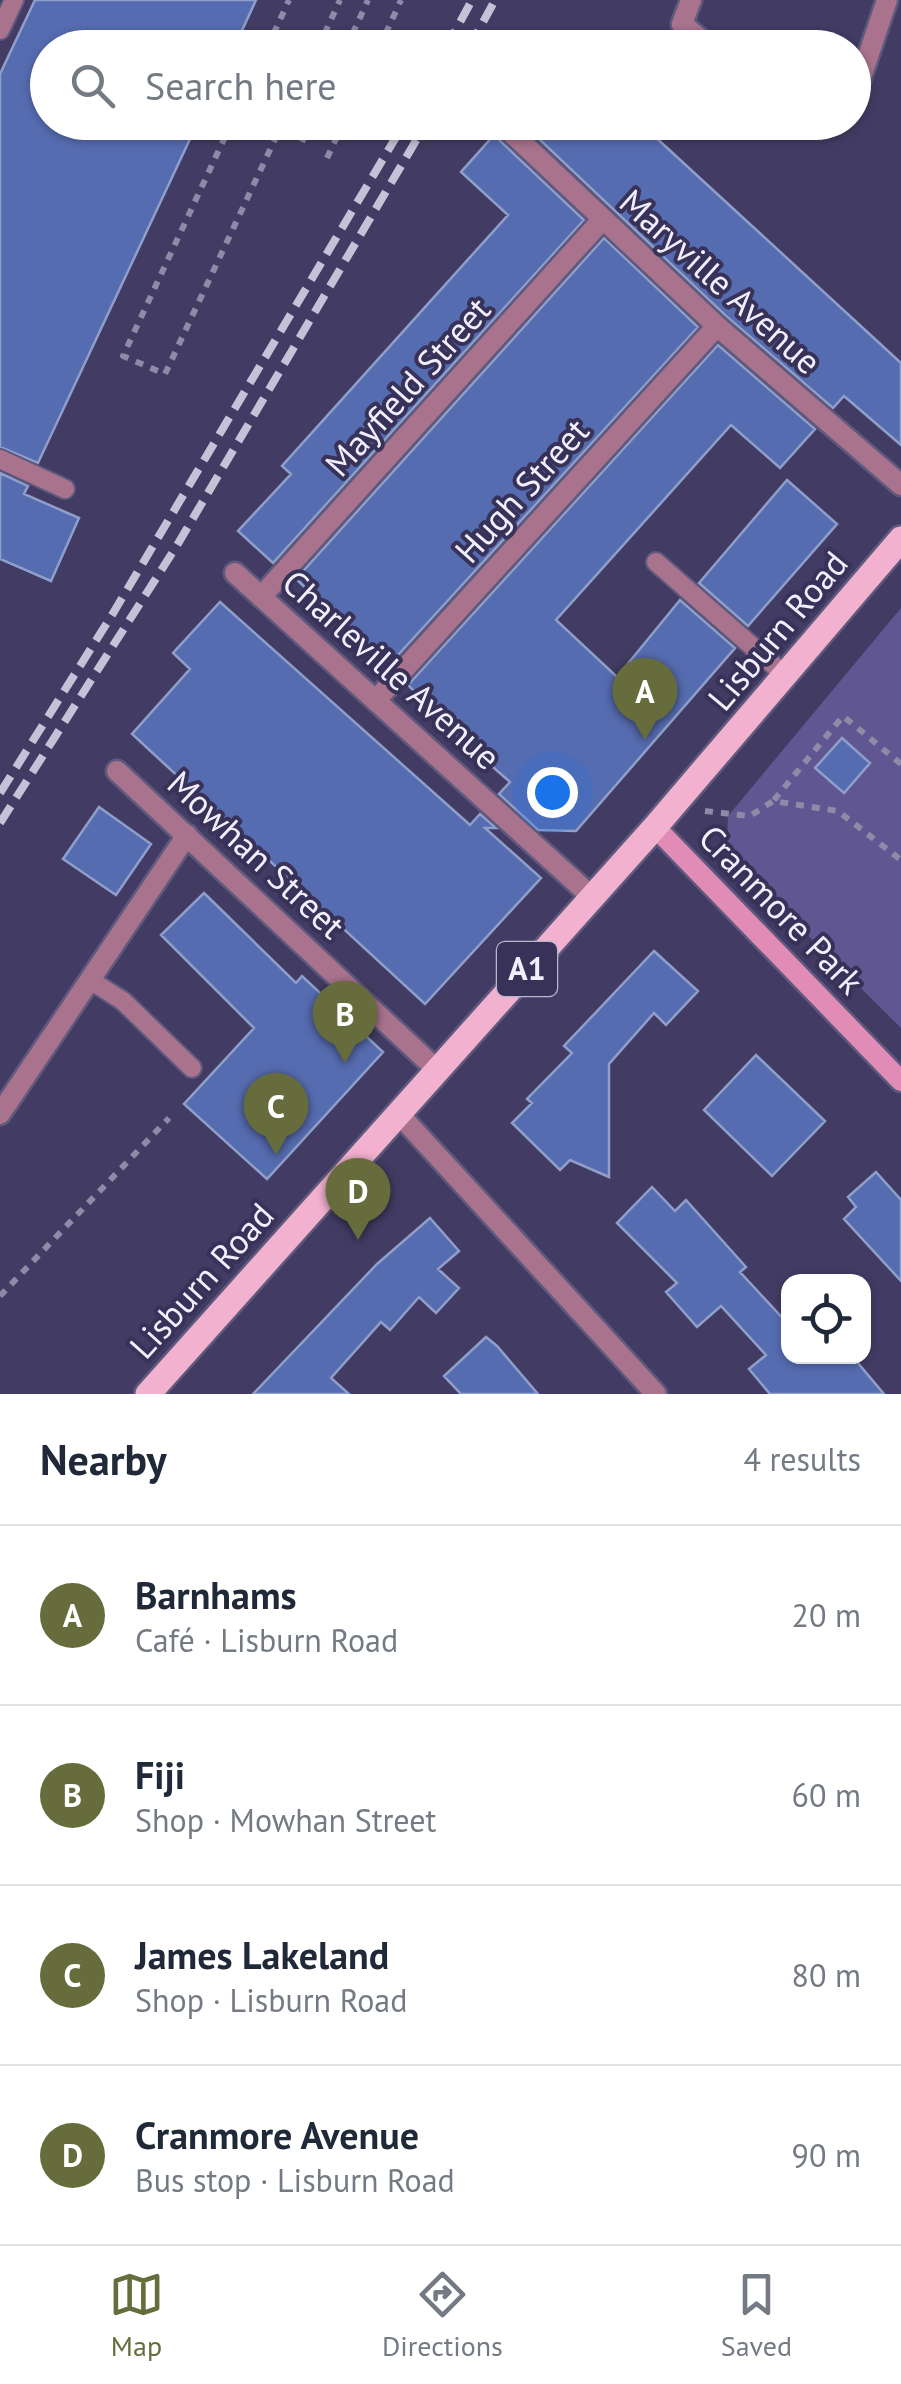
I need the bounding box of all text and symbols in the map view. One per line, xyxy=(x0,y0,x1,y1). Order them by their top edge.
search box xyxy=(30,30,871,140)
icon: search xyxy=(65,58,120,113)
text: Search here xyxy=(145,61,337,110)
street label: Maryville Avenue xyxy=(610,179,831,384)
street label: Mayfield Street xyxy=(315,287,500,486)
street label: Hugh Street xyxy=(444,408,598,572)
street label: Lisburn Road xyxy=(697,541,857,720)
street label: Charleville Avenue xyxy=(273,559,510,779)
pin: A xyxy=(612,658,678,740)
street label: Mowhan Street xyxy=(158,760,355,948)
your location xyxy=(527,767,578,818)
street label: Cranmore Park xyxy=(689,815,874,1004)
road number: A1 xyxy=(497,942,557,996)
pin: B xyxy=(312,980,378,1063)
pin: C xyxy=(244,1072,308,1155)
pin: D xyxy=(326,1158,390,1240)
street label: Lisburn Road xyxy=(119,1193,283,1368)
map controls xyxy=(781,1274,871,1364)
button: locate xyxy=(781,1274,871,1364)
text: Nearby xyxy=(40,1432,167,1487)
text: 4 results xyxy=(743,1438,861,1480)
text: Barnhams xyxy=(135,1570,297,1619)
text: A xyxy=(63,1594,82,1636)
text: 20 m xyxy=(792,1594,861,1636)
text: Café · Lisburn Road xyxy=(135,1619,398,1661)
text: Fiji xyxy=(135,1750,185,1799)
text: B xyxy=(63,1774,82,1816)
text: 60 m xyxy=(792,1774,861,1816)
text: Shop · Mowhan Street xyxy=(135,1799,436,1841)
text: James Lakeland xyxy=(135,1930,389,1979)
text: C xyxy=(64,1954,81,1996)
text: 80 m xyxy=(792,1954,861,1996)
text: Shop · Lisburn Road xyxy=(135,1979,407,2021)
text: Cranmore Avenue xyxy=(135,2110,419,2159)
text: D xyxy=(62,2134,83,2176)
text: 90 m xyxy=(792,2134,861,2176)
text: Bus stop · Lisburn Road xyxy=(135,2159,455,2201)
tab: Map xyxy=(109,2267,164,2364)
tab: Directions xyxy=(382,2267,503,2364)
tab: Saved xyxy=(721,2267,792,2364)

